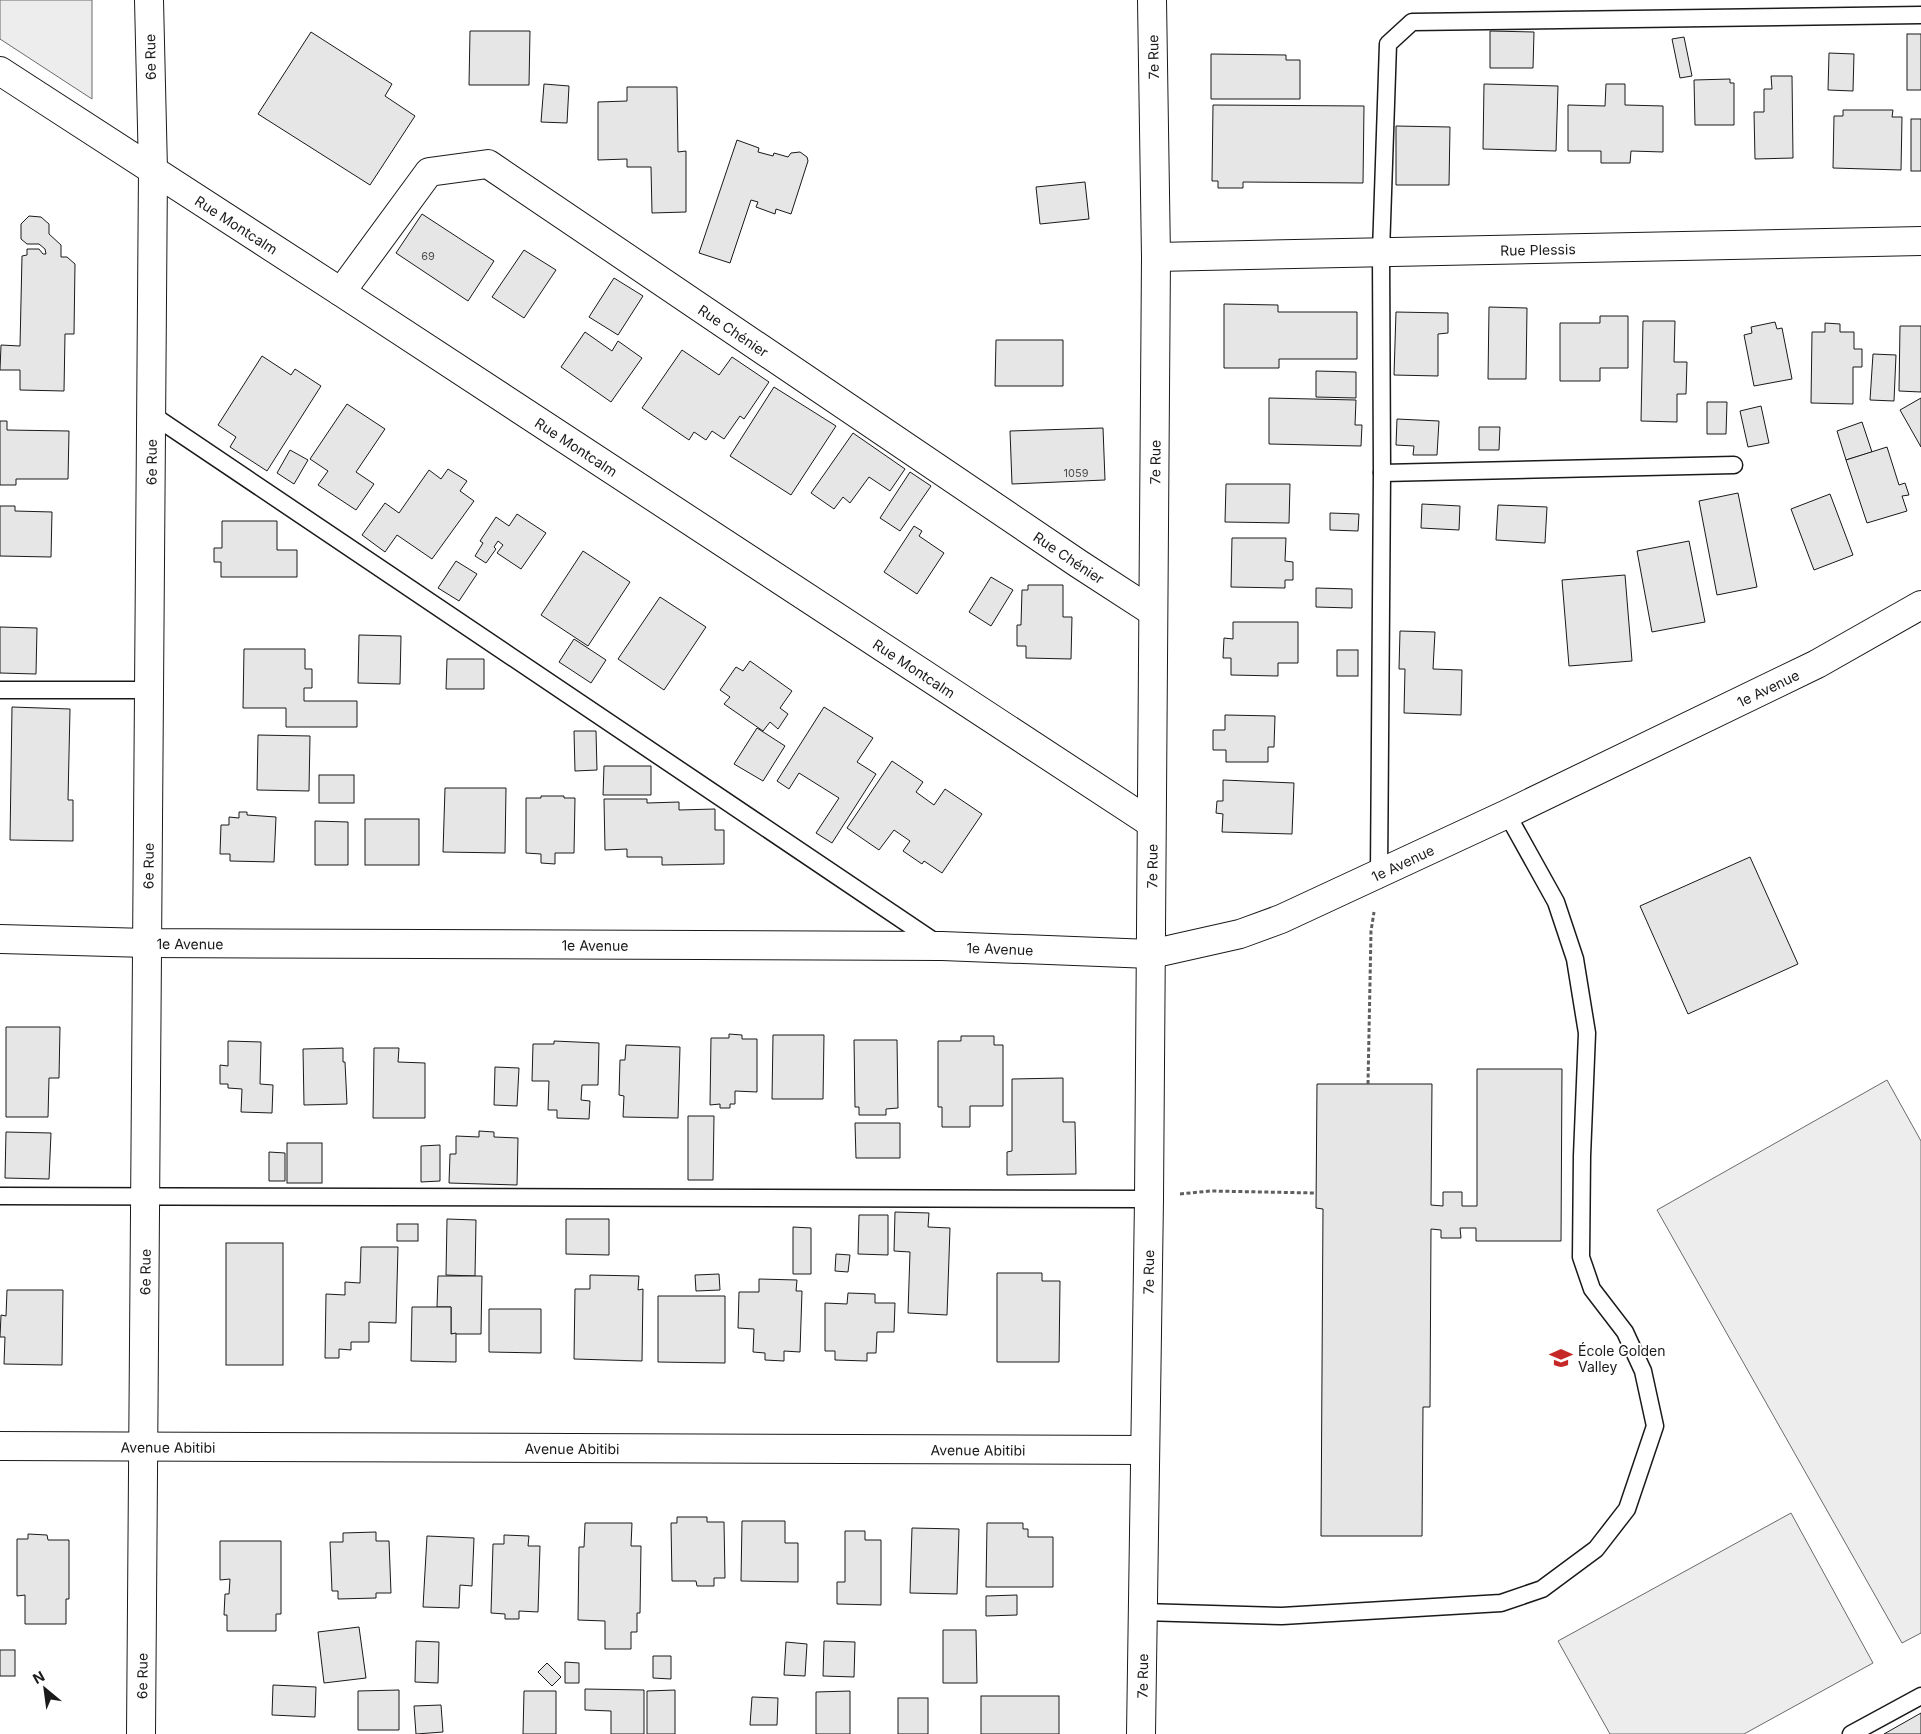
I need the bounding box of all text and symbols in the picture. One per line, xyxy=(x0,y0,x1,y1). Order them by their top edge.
street label: 6e Rue xyxy=(141,34,159,80)
street label: 7e Rue xyxy=(1144,34,1162,80)
street label: Rue Montcalm xyxy=(192,191,281,257)
street label: Rue Plessis xyxy=(1500,240,1576,258)
house number: 69 xyxy=(421,249,435,263)
street label: Rue Chénier xyxy=(695,300,772,360)
street label: Rue Montcalm xyxy=(532,413,621,480)
street label: 6e Rue xyxy=(142,439,159,485)
street label: 7e Rue xyxy=(1146,440,1163,485)
house number: 1059 xyxy=(1064,466,1089,480)
street label: Rue Chénier xyxy=(1031,527,1108,587)
street label: Rue Montcalm xyxy=(870,635,959,701)
street label: 1e Avenue xyxy=(1734,666,1802,710)
street label: 1e Avenue xyxy=(1368,841,1436,884)
street label: 6e Rue xyxy=(139,843,156,889)
street label: 7e Rue xyxy=(1143,844,1160,889)
street label: 1e Avenue xyxy=(156,935,224,952)
street label: 1e Avenue xyxy=(561,936,628,953)
street label: 1e Avenue xyxy=(966,938,1034,958)
street label: 6e Rue xyxy=(136,1249,153,1295)
street label: 7e Rue xyxy=(1139,1250,1157,1295)
place label: École Golden Valley xyxy=(1578,1342,1666,1375)
school or university icon: École Golden Valley xyxy=(1548,1345,1574,1371)
street label: Avenue Abitibi xyxy=(121,1438,215,1455)
street label: Avenue Abitibi xyxy=(525,1439,619,1457)
street label: Avenue Abitibi xyxy=(931,1441,1025,1458)
street label: 6e Rue xyxy=(133,1653,150,1699)
street label: 7e Rue xyxy=(1133,1653,1151,1699)
north arrow xyxy=(20,1664,70,1714)
text: N xyxy=(30,1667,47,1687)

